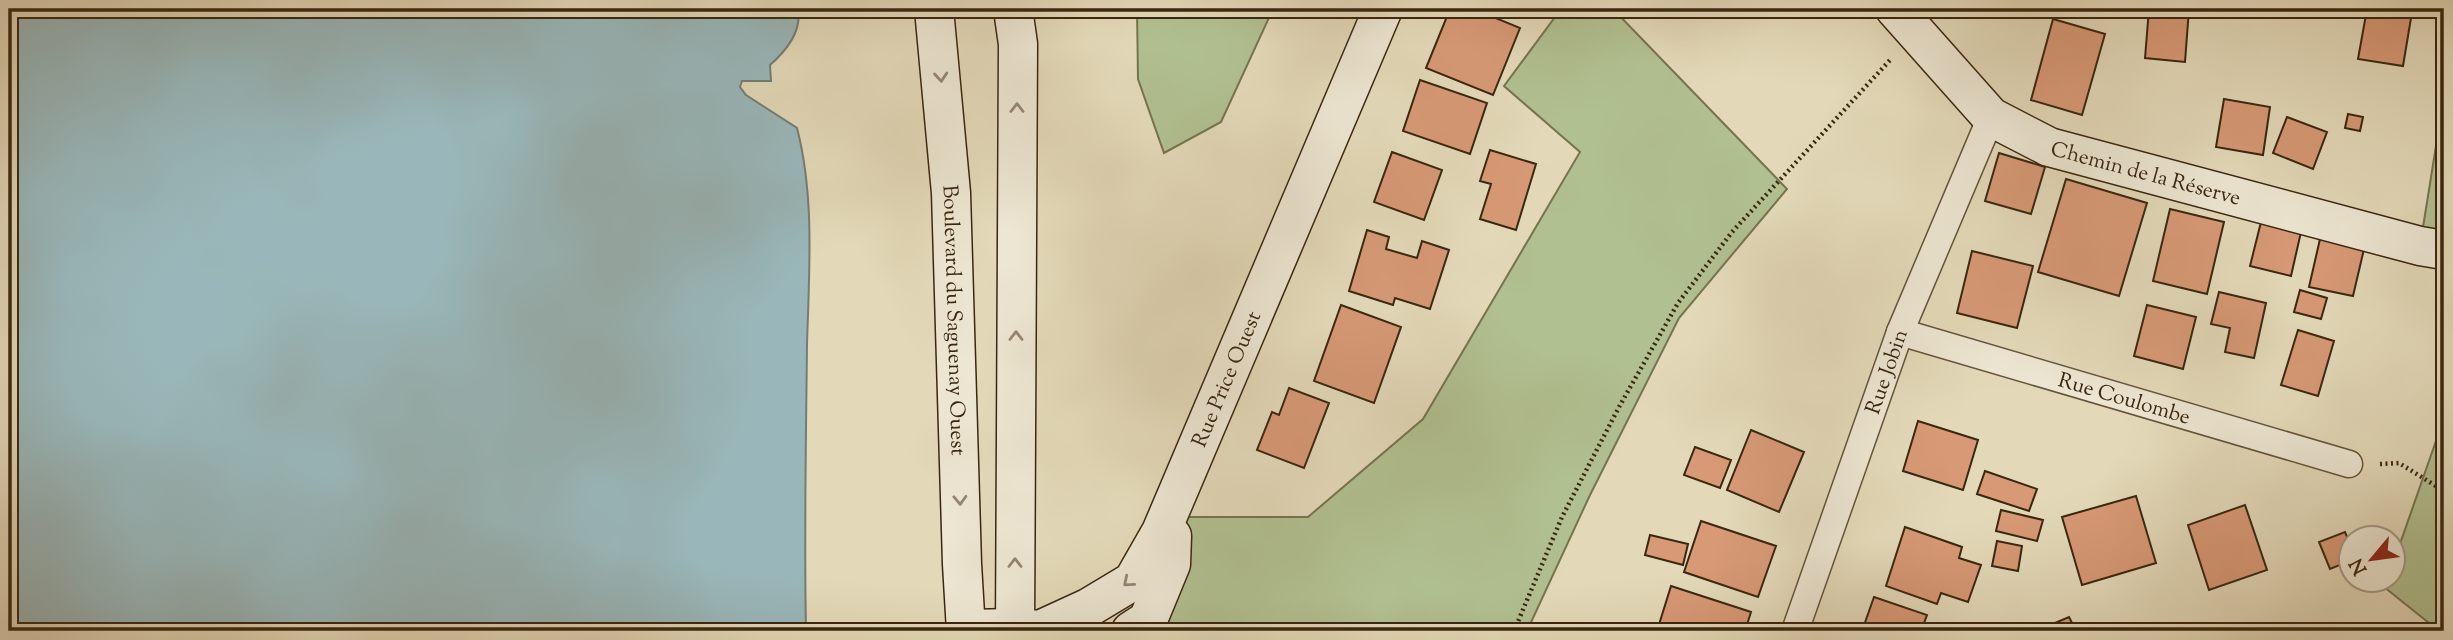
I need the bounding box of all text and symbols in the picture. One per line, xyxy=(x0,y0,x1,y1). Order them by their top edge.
one-way arrow xyxy=(933,71,948,83)
one-way arrow xyxy=(1009,102,1025,113)
street label: Chemin de la Réserve xyxy=(2047,135,2244,214)
street label: Boulevard du Saguenay Ouest xyxy=(933,184,972,456)
street label: Rue Price Ouest xyxy=(1186,307,1270,453)
street label: Rue Jobin xyxy=(1859,326,1917,419)
one-way arrow xyxy=(1008,330,1024,340)
street label: Rue Coulombe xyxy=(2054,366,2194,434)
one-way arrow xyxy=(952,495,968,505)
north arrow xyxy=(2338,524,2408,594)
text: N xyxy=(2344,553,2375,579)
one-way arrow xyxy=(1007,557,1023,568)
one-way arrow xyxy=(1124,574,1137,586)

